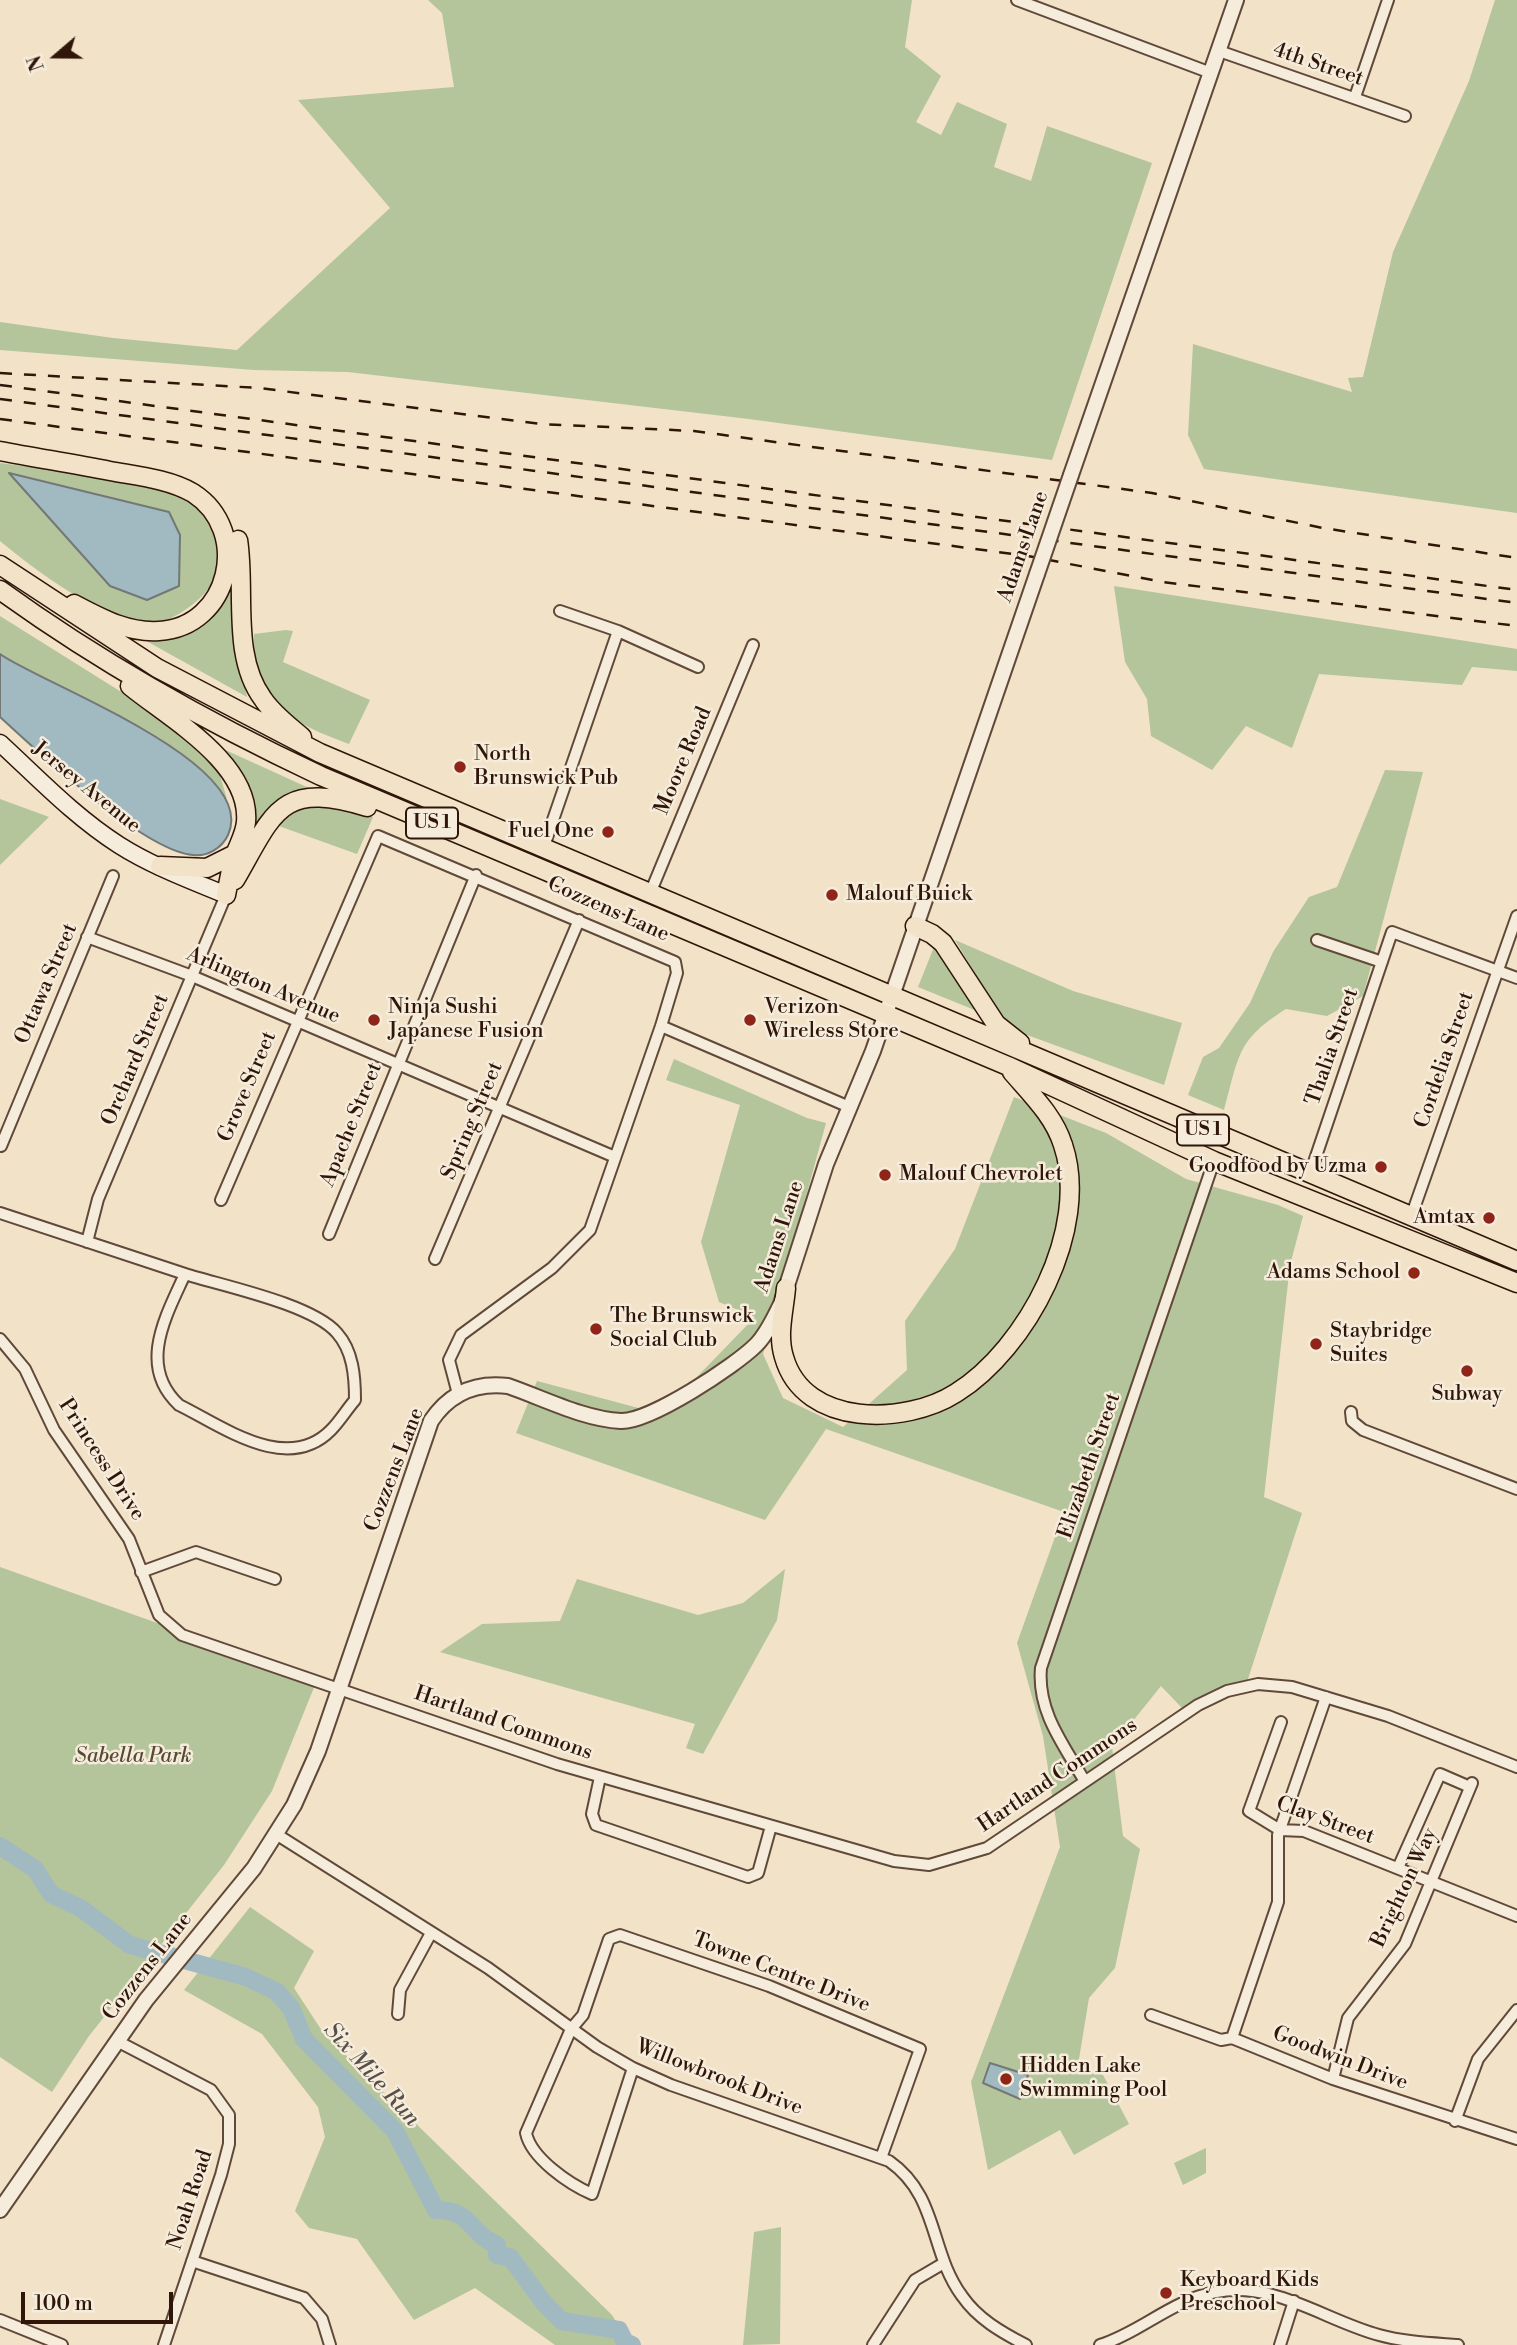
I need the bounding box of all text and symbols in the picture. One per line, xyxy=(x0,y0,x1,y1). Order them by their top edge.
north arrow xyxy=(21,21,91,91)
street label: 4th Street xyxy=(1269,38,1367,92)
text: N xyxy=(22,52,50,74)
street label: Adams Lane xyxy=(993,488,1055,606)
street label: Moore Road xyxy=(650,703,718,819)
street label: Jersey Avenue xyxy=(27,737,145,839)
place label: North Brunswick Pub xyxy=(474,742,618,792)
marker: North Brunswick Pub xyxy=(452,759,468,775)
road number: US 1 xyxy=(406,808,458,838)
place label: Fuel One xyxy=(508,819,594,845)
marker: Fuel One xyxy=(600,824,616,840)
street label: Cozzens Lane xyxy=(543,872,673,948)
place label: Malouf Buick xyxy=(846,882,972,908)
marker: Malouf Buick xyxy=(824,887,840,903)
street label: Ottawa Street xyxy=(10,920,84,1048)
street label: Arlington Avenue xyxy=(182,942,344,1030)
street label: Thalia Street xyxy=(1301,985,1365,1109)
street label: Cordelia Street xyxy=(1410,988,1480,1132)
street label: Orchard Street xyxy=(97,990,175,1130)
place label: Ninja Sushi Japanese Fusion xyxy=(388,995,544,1045)
place label: Verizon Wireless Store xyxy=(764,995,899,1045)
marker: Ninja Sushi Japanese Fusion xyxy=(366,1012,382,1028)
marker: Verizon Wireless Store xyxy=(742,1012,758,1028)
street label: Grove Street xyxy=(213,1028,283,1146)
street label: Spring Street xyxy=(437,1058,509,1184)
street label: Apache Street xyxy=(316,1059,388,1191)
road number: US 1 xyxy=(1177,1114,1229,1146)
place label: Goodfood by Uzma xyxy=(1189,1154,1367,1180)
marker: Goodfood by Uzma xyxy=(1373,1159,1389,1175)
place label: Malouf Chevrolet xyxy=(899,1162,1063,1188)
marker: Malouf Chevrolet xyxy=(877,1167,893,1183)
street label: Adams Lane xyxy=(750,1178,810,1296)
place label: Amtax xyxy=(1413,1205,1475,1231)
marker: Amtax xyxy=(1481,1210,1497,1226)
place label: Adams School xyxy=(1267,1260,1400,1286)
marker: Adams School xyxy=(1406,1265,1422,1281)
place label: The Brunswick Social Club xyxy=(610,1304,753,1354)
place label: Staybridge Suites xyxy=(1330,1319,1432,1369)
marker: The Brunswick Social Club xyxy=(588,1321,604,1337)
marker: Staybridge Suites xyxy=(1308,1336,1324,1352)
marker: Subway xyxy=(1459,1363,1475,1379)
place label: Subway xyxy=(1431,1382,1503,1408)
street label: Elizabeth Street xyxy=(1053,1390,1127,1542)
street label: Princess Drive xyxy=(52,1394,150,1526)
street label: Cozzens Lane xyxy=(360,1404,430,1536)
street label: Hartland Commons xyxy=(411,1682,595,1766)
street label: Hartland Commons xyxy=(973,1713,1143,1839)
park label: Sabella Park xyxy=(75,1744,191,1770)
street label: Clay Street xyxy=(1272,1792,1378,1850)
street label: Brighton Way xyxy=(1366,1824,1444,1952)
street label: Cozzens Lane xyxy=(98,1908,198,2026)
street label: Towne Centre Drive xyxy=(689,1927,873,2019)
water label: Six Mile Run xyxy=(317,2017,425,2133)
street label: Goodwin Drive xyxy=(1269,2022,1411,2096)
street label: Willowbrook Drive xyxy=(632,2035,806,2121)
place label: Hidden Lake Swimming Pool xyxy=(1020,2054,1167,2104)
marker: Hidden Lake Swimming Pool xyxy=(998,2071,1014,2087)
street label: Noah Road xyxy=(163,2147,219,2253)
place label: Keyboard Kids Preschool xyxy=(1180,2268,1319,2318)
scale bar xyxy=(24,2278,177,2322)
marker: Keyboard Kids Preschool xyxy=(1158,2285,1174,2301)
text: 100 m xyxy=(34,2291,93,2317)

